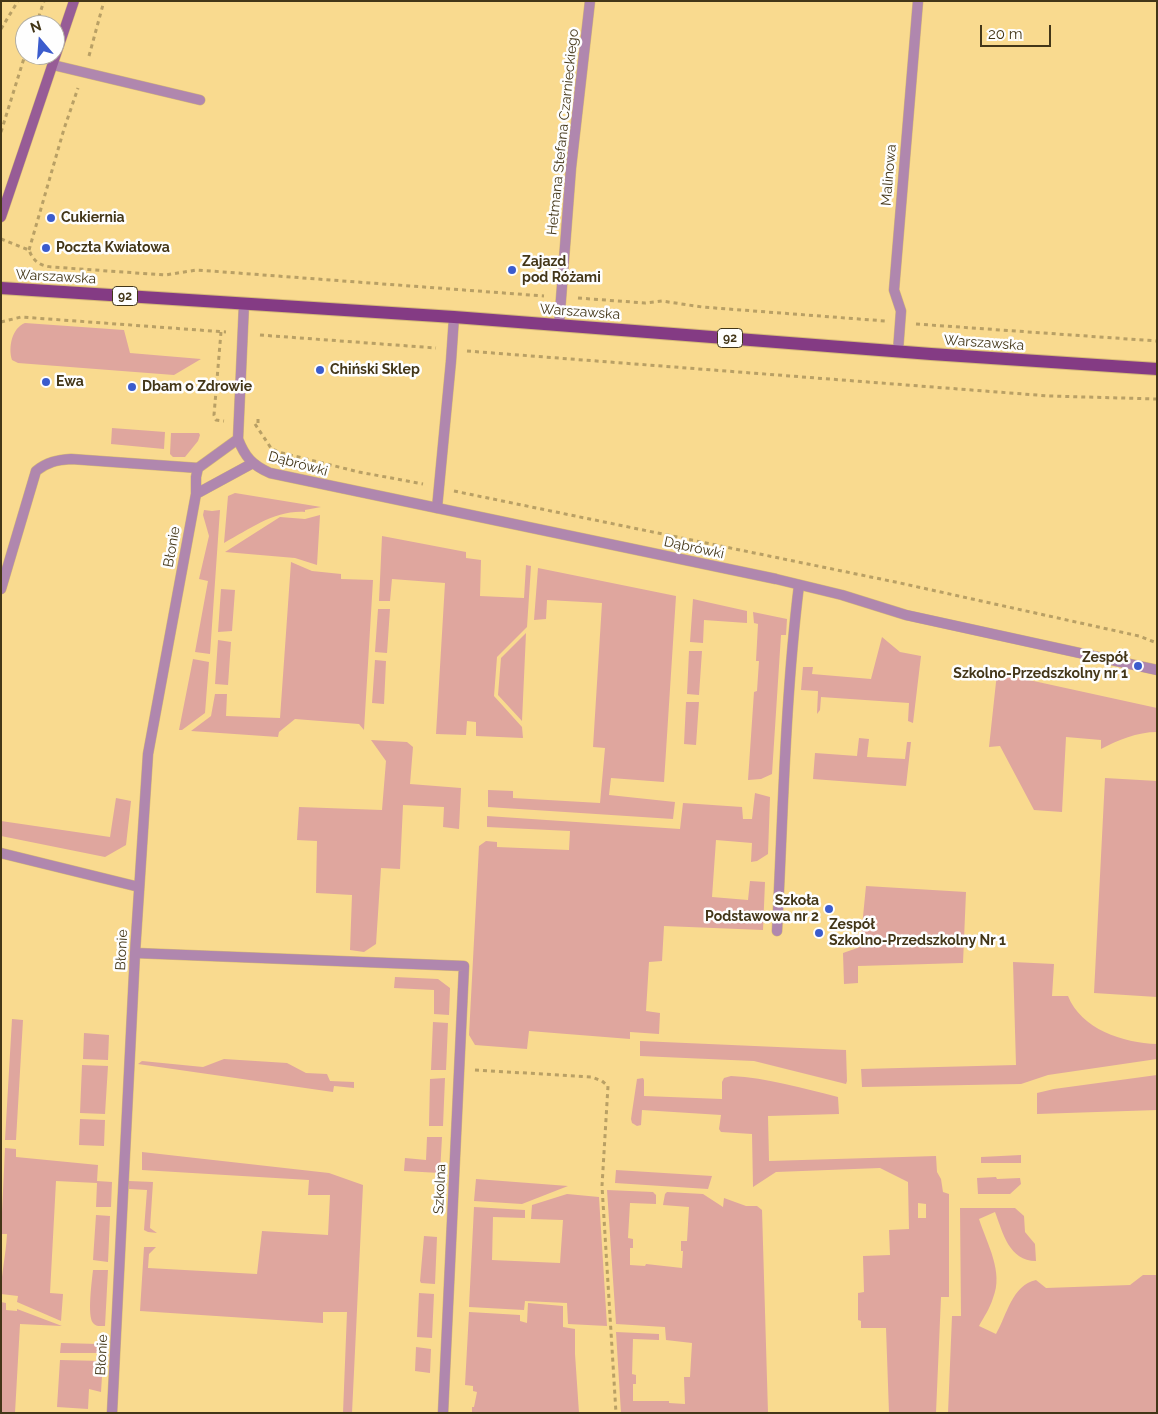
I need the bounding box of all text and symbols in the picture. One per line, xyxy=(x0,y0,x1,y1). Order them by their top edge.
north arrow xyxy=(15,15,65,65)
scale bar xyxy=(983,15,1054,47)
text: N xyxy=(28,17,43,36)
text: 20 m xyxy=(988,25,1023,43)
street label: Hetmana Stefana Czarnieckiego xyxy=(544,28,582,236)
street label: Malinowa xyxy=(878,144,900,206)
place label: Cukiernia xyxy=(61,210,125,226)
marker: Cukiernia xyxy=(45,212,57,224)
place label: Poczta Kwiatowa xyxy=(56,240,170,256)
marker: Poczta Kwiatowa xyxy=(40,242,52,254)
place label: Zajazd pod Różami xyxy=(522,254,601,286)
marker: Zajazd pod Różami xyxy=(506,264,518,276)
street label: Warszawska xyxy=(15,267,97,287)
road number: 92 xyxy=(112,286,138,306)
street label: Warszawska xyxy=(539,301,621,323)
road number: 92 xyxy=(718,328,742,348)
street label: Warszawska xyxy=(943,332,1025,354)
place label: Chiński Sklep xyxy=(330,362,420,378)
marker: Chiński Sklep xyxy=(314,364,326,376)
place label: Ewa xyxy=(56,374,84,390)
marker: Ewa xyxy=(40,376,52,388)
place label: Dbam o Zdrowie xyxy=(142,379,252,395)
marker: Dbam o Zdrowie xyxy=(126,381,138,393)
street label: Dąbrówki xyxy=(266,448,330,480)
street label: Błonie xyxy=(160,525,184,569)
street label: Dąbrówki xyxy=(662,533,726,563)
place label: Zespół Szkolno-Przedszkolny nr 1 xyxy=(953,650,1128,682)
marker: Zespół Szkolno-Przedszkolny nr 1 xyxy=(1132,660,1144,672)
place label: Szkoła Podstawowa nr 2 xyxy=(705,893,819,926)
marker: Szkoła Podstawowa nr 2 xyxy=(823,903,835,915)
place label: Zespół Szkolno-Przedszkolny Nr 1 xyxy=(829,917,1006,950)
marker: Zespół Szkolno-Przedszkolny Nr 1 xyxy=(813,927,825,939)
street label: Błonie xyxy=(113,929,131,971)
street label: Szkolna xyxy=(430,1163,450,1215)
street label: Błonie xyxy=(93,1334,111,1376)

